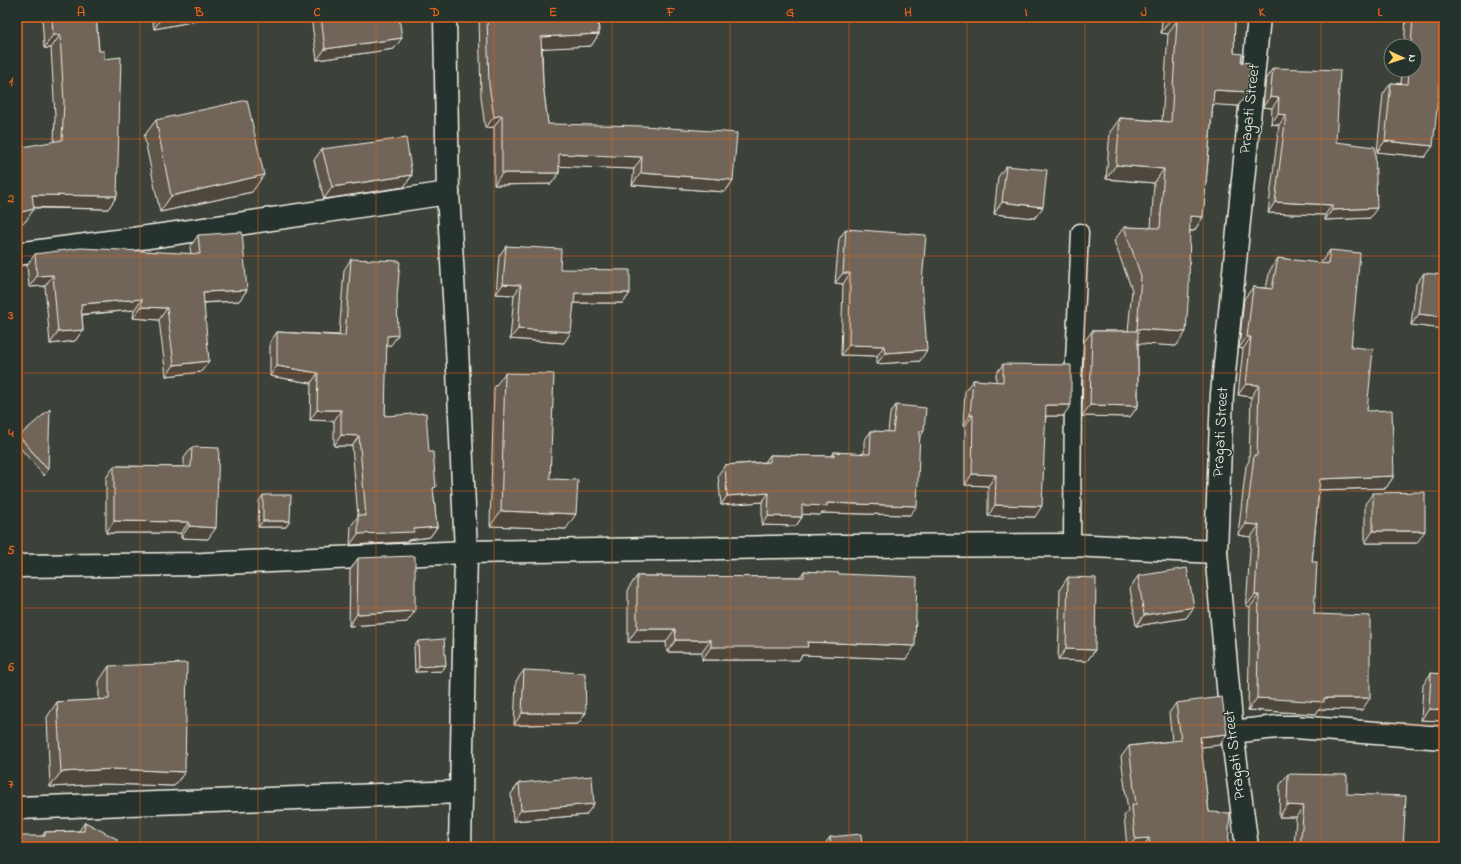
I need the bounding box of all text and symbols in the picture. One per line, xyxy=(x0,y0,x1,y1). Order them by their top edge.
text: A xyxy=(77,3,85,22)
text: B xyxy=(194,3,204,22)
text: C xyxy=(313,3,321,22)
text: D xyxy=(429,3,440,22)
text: E xyxy=(549,3,557,22)
text: F xyxy=(666,3,676,22)
text: G xyxy=(786,3,794,22)
text: H xyxy=(904,3,912,22)
text: I xyxy=(1024,3,1028,22)
text: J xyxy=(1141,3,1147,22)
text: K xyxy=(1259,3,1266,22)
text: L xyxy=(1378,3,1384,22)
north arrow xyxy=(1383,38,1423,78)
text: N xyxy=(1404,54,1420,63)
street label: Pragati Street xyxy=(1233,62,1267,155)
text: 1 xyxy=(9,72,14,91)
text: 2 xyxy=(7,189,15,208)
text: 3 xyxy=(7,306,14,325)
street label: Pragati Street xyxy=(1207,386,1235,478)
text: 4 xyxy=(7,424,14,443)
text: 5 xyxy=(7,541,15,560)
text: 6 xyxy=(7,658,14,677)
street label: Pragati Street xyxy=(1218,708,1252,801)
text: 7 xyxy=(8,775,14,794)

